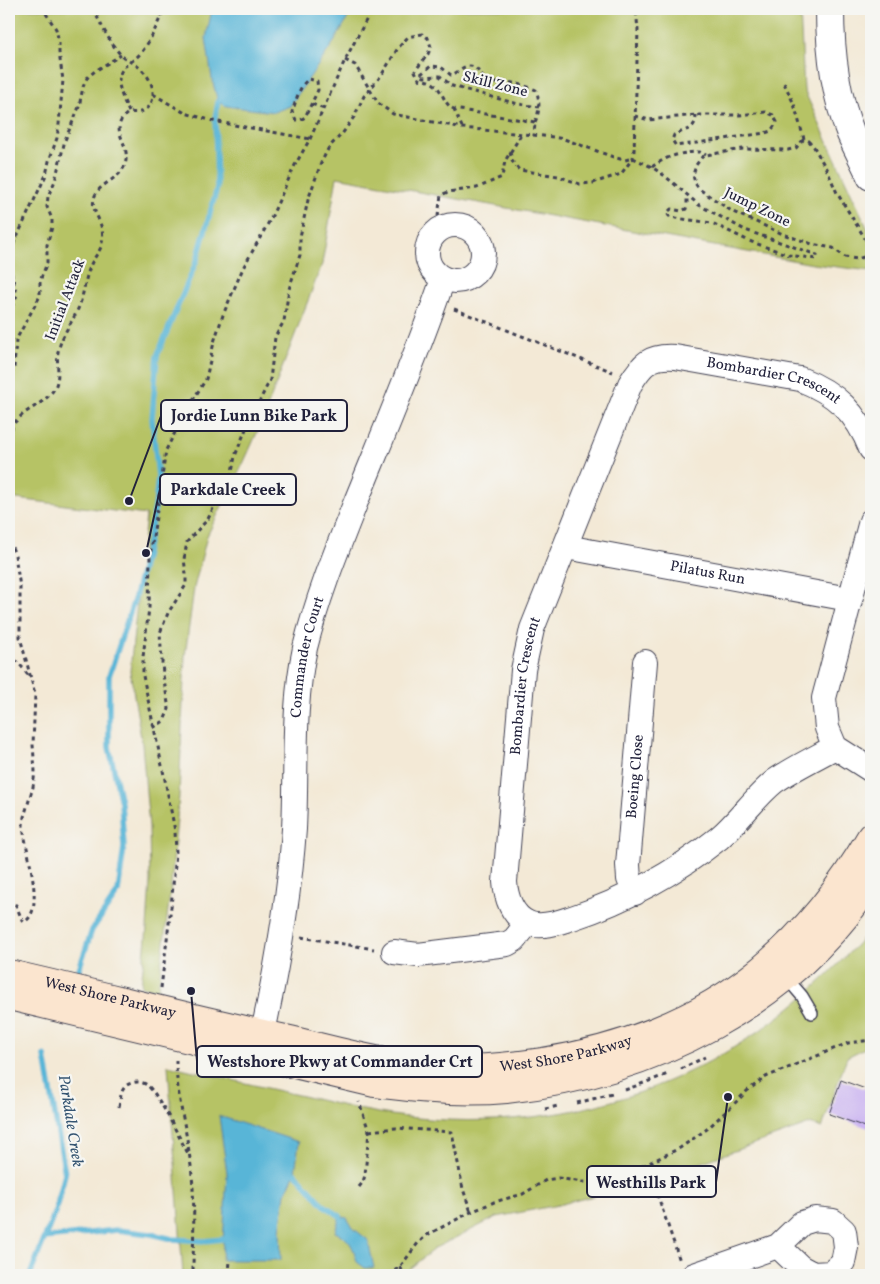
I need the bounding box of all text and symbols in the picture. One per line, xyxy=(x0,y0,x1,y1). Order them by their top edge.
street label: Skill Zone xyxy=(460,67,530,103)
street label: Jump Zone xyxy=(720,183,794,233)
street label: Initial Attack xyxy=(41,256,91,344)
street label: Bombardier Crescent xyxy=(705,352,846,409)
callout: Jordie Lunn Bike Park xyxy=(161,400,347,431)
text: Jordie Lunn Bike Park xyxy=(170,406,337,428)
callout: Parkdale Creek xyxy=(160,474,296,505)
text: Parkdale Creek xyxy=(170,480,286,502)
street label: Pilatus Run xyxy=(668,556,747,590)
street label: Commander Court xyxy=(286,594,330,718)
street label: Bombardier Crescent xyxy=(505,614,546,756)
street label: Boeing Close xyxy=(621,734,649,820)
street label: West Shore Parkway xyxy=(42,972,178,1024)
street label: West Shore Parkway xyxy=(499,1030,635,1078)
callout: Westshore Pkwy at Commander Crt xyxy=(197,1046,482,1077)
text: Westshore Pkwy at Commander Crt xyxy=(207,1052,473,1074)
water label: Parkdale Creek xyxy=(52,1073,88,1169)
callout: Westhills Park xyxy=(587,1166,716,1197)
text: Westhills Park xyxy=(596,1173,706,1195)

